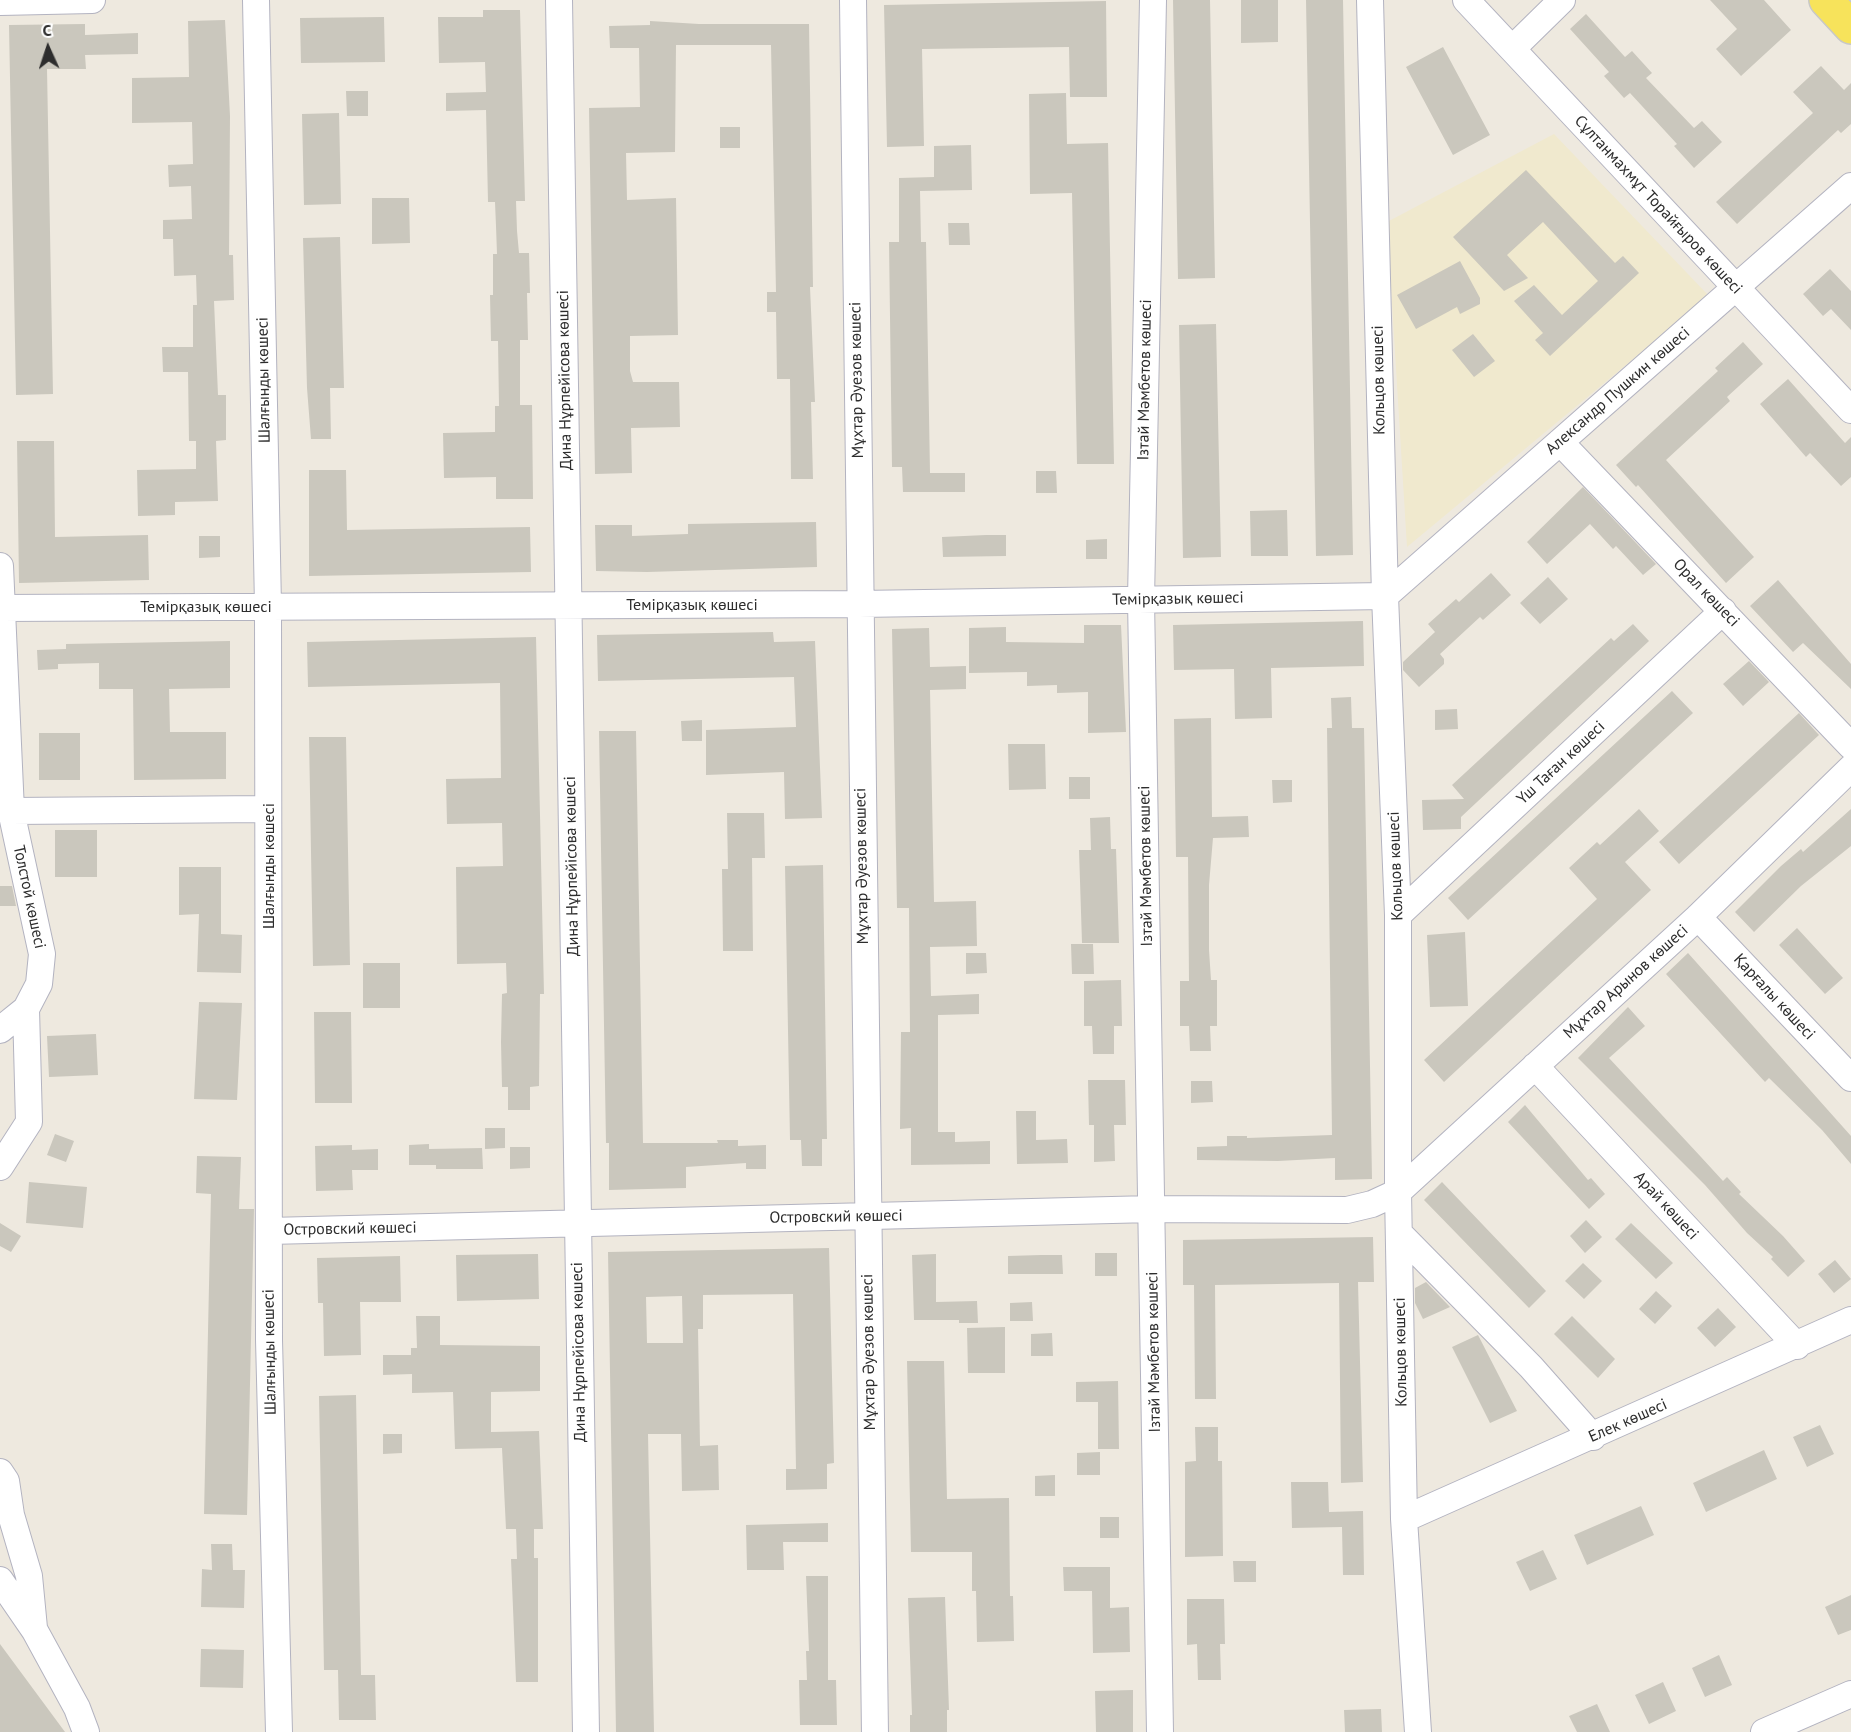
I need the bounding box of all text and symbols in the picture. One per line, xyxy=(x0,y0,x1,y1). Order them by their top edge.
north arrow xyxy=(18,18,78,78)
text: С xyxy=(42,20,52,40)
street label: Сұлтанмахмұт Торайғыров көшесі xyxy=(1570,112,1746,298)
street label: Дина Нұрпейісова көшесі xyxy=(554,290,576,470)
street label: Ізтай Мәмбетов көшесі xyxy=(1134,299,1156,461)
street label: Мұхтар Әуезов көшесі xyxy=(846,302,868,458)
street label: Шалғынды көшесі xyxy=(253,317,275,443)
street label: Александр Пушкин көшесі xyxy=(1542,323,1694,459)
street label: Кольцов көшесі xyxy=(1368,325,1390,435)
street label: Орал көшесі xyxy=(1669,555,1743,631)
street label: Темірқазық көшесі xyxy=(1112,588,1244,610)
street label: Темірқазық көшесі xyxy=(626,595,758,615)
street label: Темірқазық көшесі xyxy=(140,597,272,617)
street label: Үш Таған көшесі xyxy=(1513,717,1609,809)
street label: Дина Нұрпейісова көшесі xyxy=(561,776,583,956)
street label: Ізтай Мәмбетов көшесі xyxy=(1135,785,1157,947)
street label: Мұхтар Әуезов көшесі xyxy=(851,788,873,944)
street label: Шалғынды көшесі xyxy=(259,803,279,929)
street label: Кольцов көшесі xyxy=(1384,811,1408,921)
street label: Толстой көшесі xyxy=(9,844,49,950)
street label: Мұхтар Арынов көшесі xyxy=(1560,921,1692,1043)
street label: Қарғалы көшесі xyxy=(1729,950,1819,1044)
street label: Арай көшесі xyxy=(1630,1168,1702,1244)
street label: Островский көшесі xyxy=(769,1206,903,1228)
street label: Островский көшесі xyxy=(283,1218,417,1240)
street label: Дина Нұрпейісова көшесі xyxy=(568,1262,590,1442)
street label: Ізтай Мәмбетов көшесі xyxy=(1143,1271,1165,1433)
street label: Мұхтар Әуезов көшесі xyxy=(858,1274,880,1430)
street label: Шалғынды көшесі xyxy=(259,1289,281,1415)
street label: Кольцов көшесі xyxy=(1390,1297,1412,1407)
street label: Елек көшесі xyxy=(1586,1395,1670,1447)

